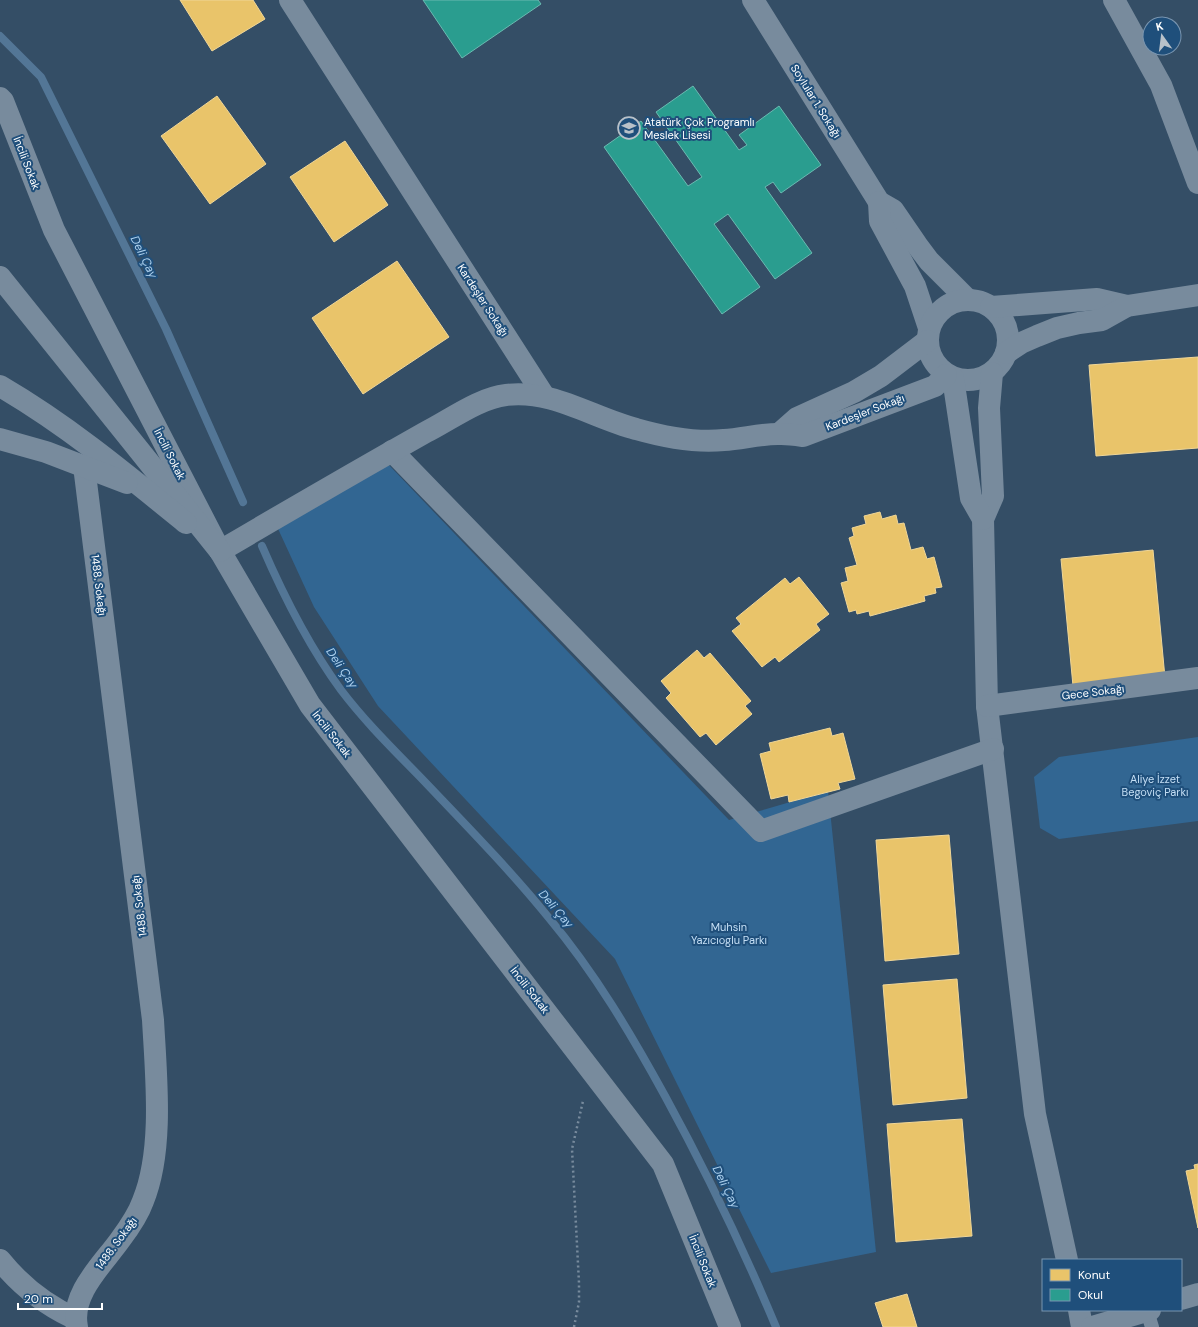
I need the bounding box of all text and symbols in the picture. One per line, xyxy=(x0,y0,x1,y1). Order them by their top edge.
north arrow xyxy=(1142,16,1182,56)
text: K xyxy=(1154,19,1165,34)
street label: Soylular 1. Sokağı xyxy=(788,62,844,140)
school or university icon: Atatürk Çok Programlı Meslek Lisesi xyxy=(616,115,642,141)
place label: Atatürk Çok Programlı Meslek Lisesi xyxy=(644,115,754,142)
street label: İncili Sokak xyxy=(10,134,44,192)
water label: Deli Çay xyxy=(127,233,161,281)
street label: Kardeşler Sokağı xyxy=(454,261,512,339)
street label: Kardeşler Sokağı xyxy=(824,391,906,433)
street label: İncili Sokak xyxy=(151,426,189,482)
street label: 1488. Sokağı xyxy=(88,554,110,616)
water label: Deli Çay xyxy=(323,645,362,692)
street label: Gece Sokağı xyxy=(1061,681,1125,703)
street label: İncili Sokak xyxy=(309,708,355,761)
park label: Aliye İzzet Begoviç Parkı xyxy=(1122,772,1188,799)
street label: 1488. Sokağı xyxy=(128,875,150,937)
water label: Deli Çay xyxy=(535,886,577,932)
park label: Muhsin Yazıcıoglu Parkı xyxy=(691,920,767,947)
street label: İncili Sokak xyxy=(507,964,553,1017)
water label: Deli Çay xyxy=(709,1163,743,1211)
street label: 1488. Sokağı xyxy=(92,1214,140,1272)
street label: İncili Sokak xyxy=(686,1233,720,1290)
legend xyxy=(1042,1259,1182,1311)
text: Konut xyxy=(1078,1267,1110,1283)
scale bar xyxy=(18,1285,102,1311)
text: Okul xyxy=(1078,1287,1103,1303)
text: 20 m xyxy=(24,1291,53,1307)

